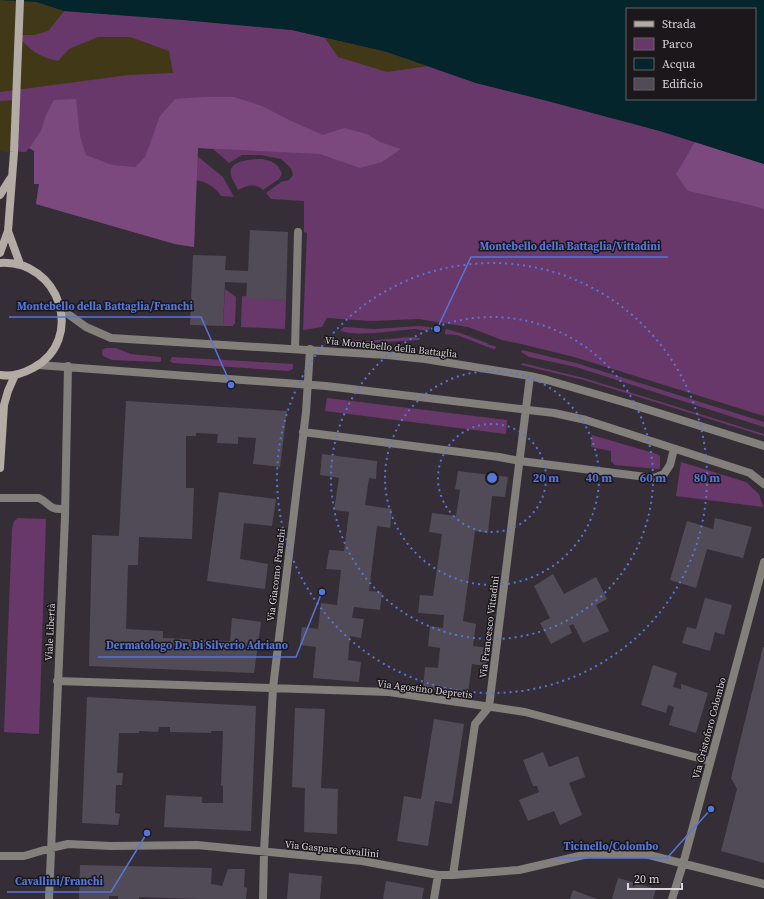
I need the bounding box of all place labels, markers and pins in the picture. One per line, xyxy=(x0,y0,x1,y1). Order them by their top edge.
callout: Montebello della Battaglia/Vittadini xyxy=(471,234,668,257)
callout: Montebello della Battaglia/Franchi xyxy=(9,294,201,317)
centre of rings xyxy=(485,471,499,485)
callout: Dermatologo Dr. Di Silverio Adriano xyxy=(98,634,296,657)
callout: Ticinello/Colombo xyxy=(556,835,667,858)
callout: Cavallini/Franchi xyxy=(7,869,111,892)

